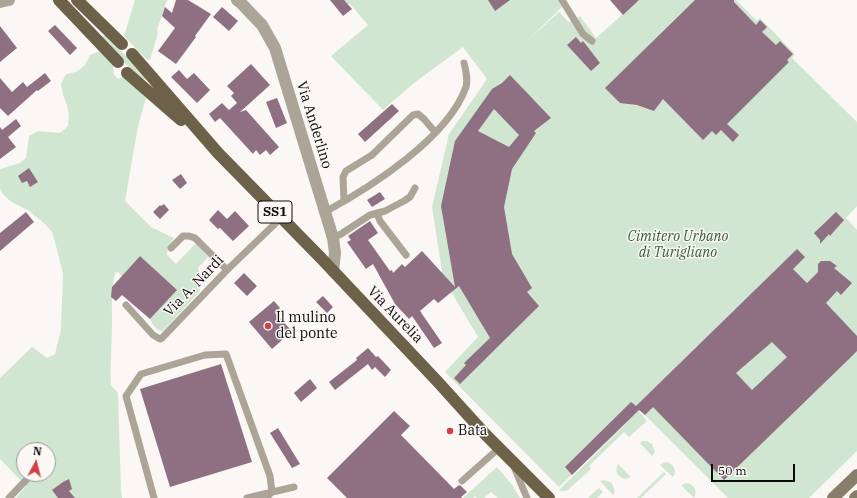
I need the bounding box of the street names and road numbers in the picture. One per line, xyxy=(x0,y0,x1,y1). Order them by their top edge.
street label: Via Anderlino xyxy=(293,79,335,171)
road number: SS1 xyxy=(258,201,292,223)
street label: Via A. Nardi xyxy=(161,252,227,320)
street label: Via Aurelia xyxy=(364,283,426,347)

